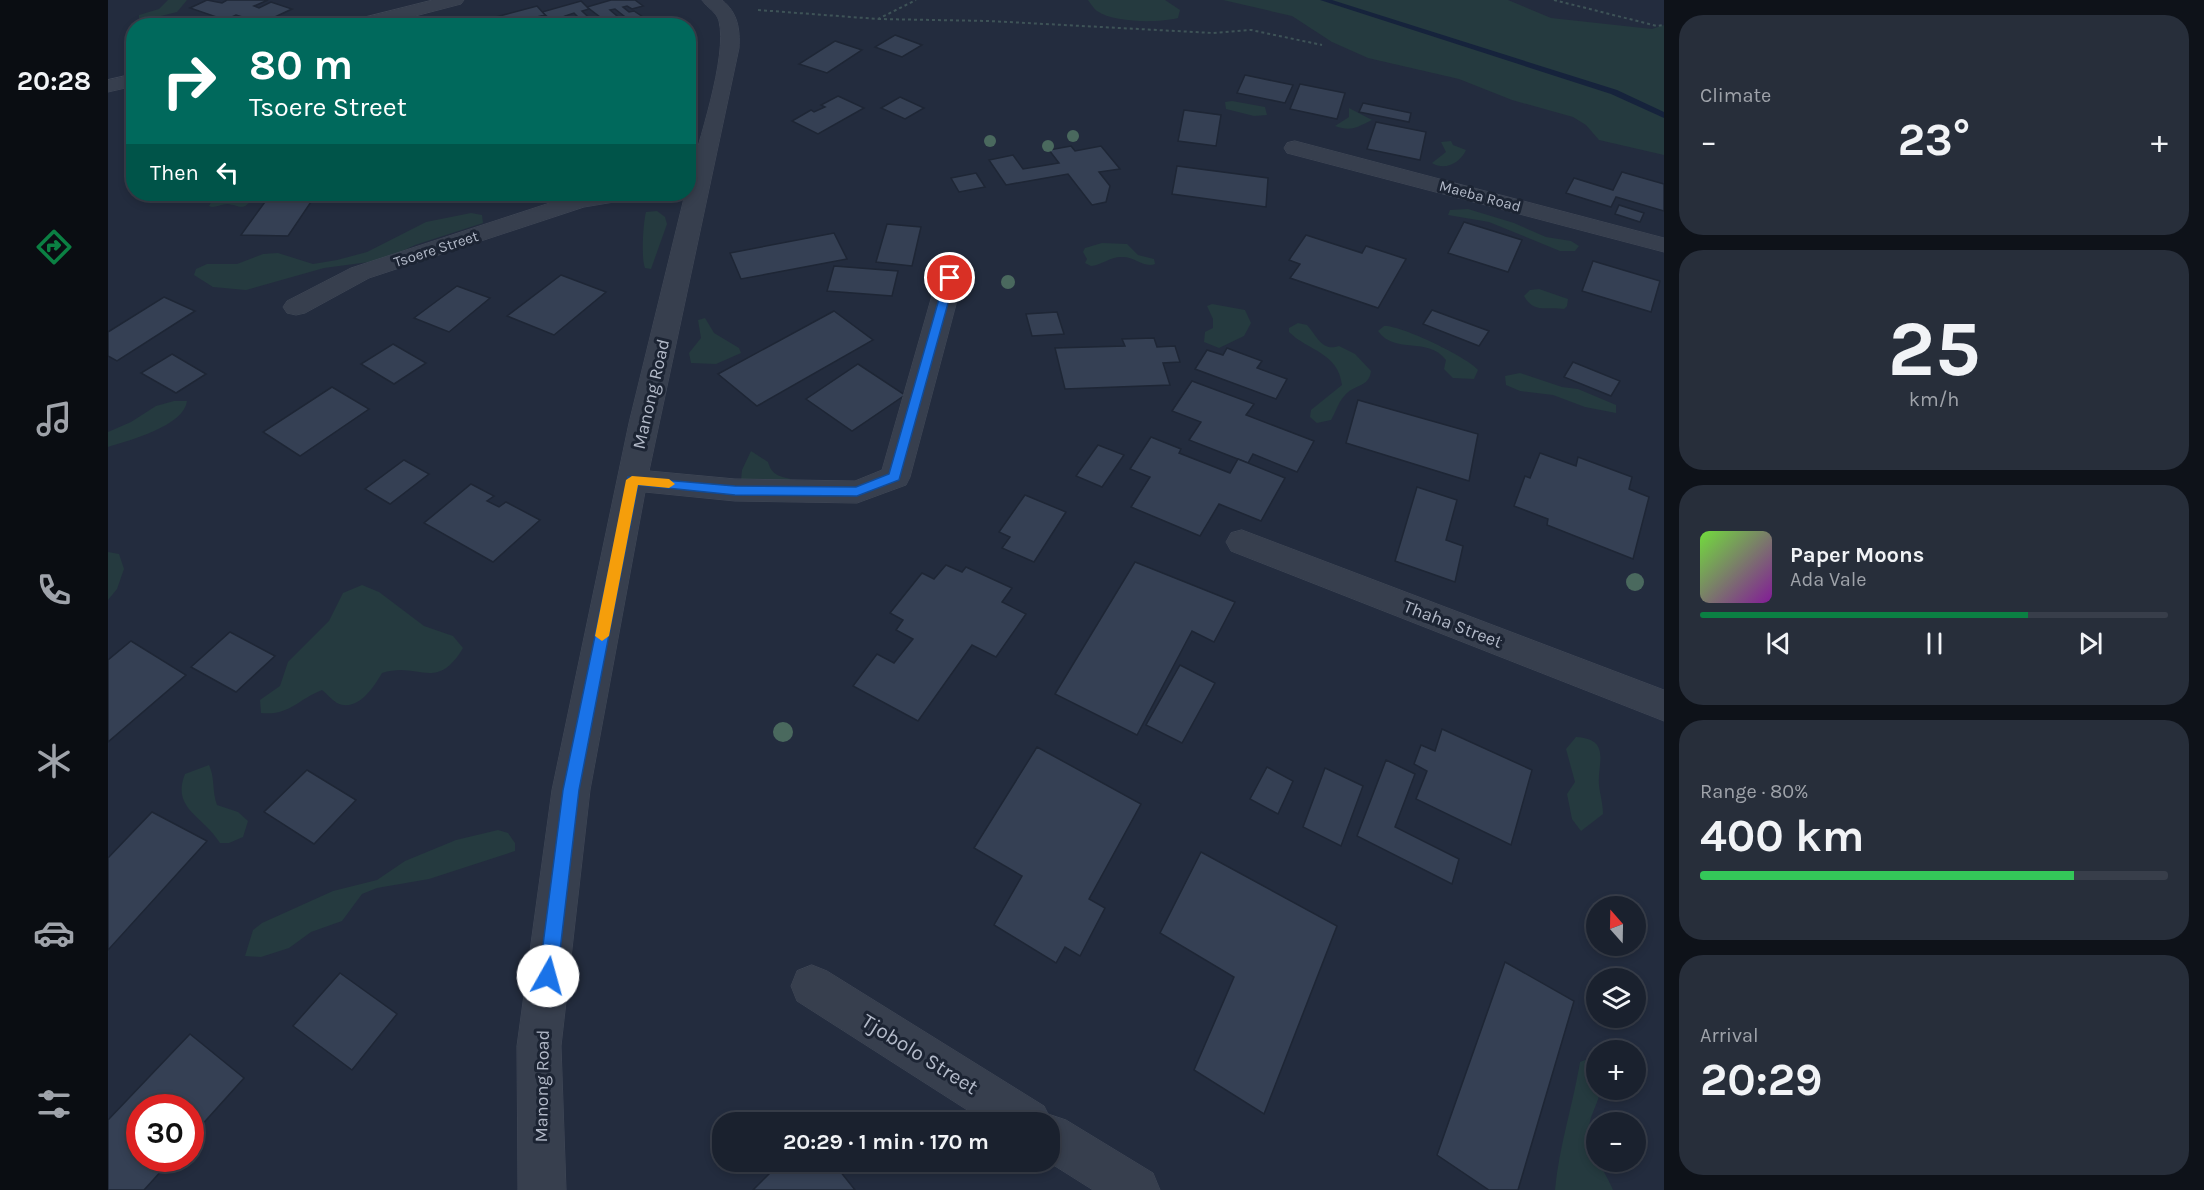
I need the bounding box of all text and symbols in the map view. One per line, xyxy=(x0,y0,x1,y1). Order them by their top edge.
text: 80 m xyxy=(249,40,353,90)
icon: right xyxy=(150,42,228,120)
text: 20:28 xyxy=(17,65,91,97)
text: Climate xyxy=(1700,84,1771,107)
text: Tsoere Street xyxy=(249,91,407,123)
text: 23° xyxy=(1898,114,1970,166)
text: − xyxy=(1700,122,1717,160)
text: + xyxy=(2151,122,2168,160)
icon: left xyxy=(211,156,244,189)
text: Then xyxy=(150,160,199,186)
street label: Maeba Road xyxy=(1437,176,1523,216)
icon: directions xyxy=(33,226,75,268)
street label: Tsoere Street xyxy=(392,227,481,271)
pin xyxy=(924,252,975,303)
icon: arrive xyxy=(933,261,966,294)
text: 25 xyxy=(1888,303,1980,395)
street label: Manong Road xyxy=(628,337,674,451)
text: km/h xyxy=(1909,388,1959,411)
icon: music xyxy=(33,398,75,440)
text: Paper Moons xyxy=(1790,542,1924,568)
text: Ada Vale xyxy=(1790,568,1867,591)
icon: phone xyxy=(33,569,75,611)
street label: Thaha Street xyxy=(1400,595,1506,653)
icon: previous xyxy=(1762,627,1795,660)
icon: pause xyxy=(1918,627,1951,660)
icon: next xyxy=(2074,627,2107,660)
icon: climate xyxy=(33,740,75,782)
text: Range · 80% xyxy=(1700,780,1809,803)
text: 400 km xyxy=(1700,810,1864,862)
north arrow xyxy=(1586,896,1646,956)
map controls xyxy=(1586,896,1646,1172)
icon: car xyxy=(33,912,75,954)
position arrow xyxy=(516,944,580,1008)
button: layers xyxy=(1586,968,1646,1028)
street label: Tjobolo Street xyxy=(857,1009,983,1099)
text: Arrival xyxy=(1700,1024,1759,1047)
street label: Manong Road xyxy=(530,1030,554,1142)
button: + xyxy=(1586,1040,1646,1100)
text: 20:29 xyxy=(1700,1054,1823,1106)
icon: filters xyxy=(33,1083,75,1125)
speed limit sign: 30 xyxy=(126,1094,204,1172)
button: − xyxy=(1586,1112,1646,1172)
text: 20:29 · 1 min · 170 m xyxy=(783,1129,989,1155)

